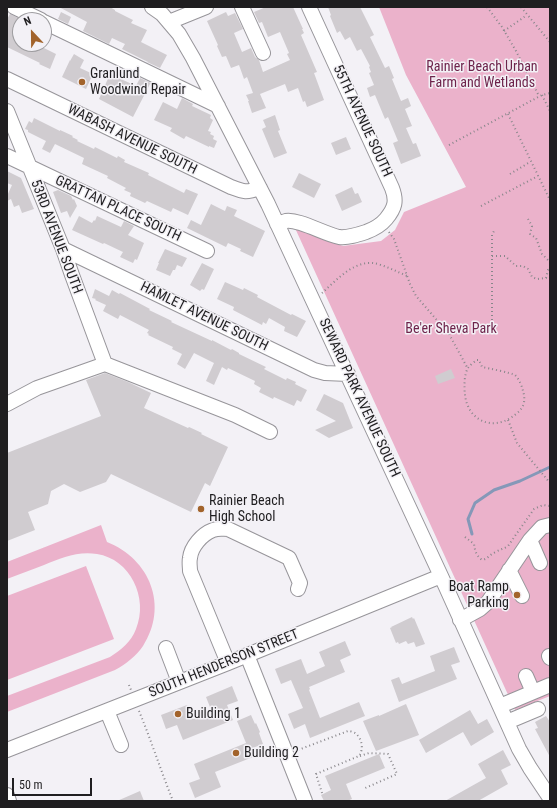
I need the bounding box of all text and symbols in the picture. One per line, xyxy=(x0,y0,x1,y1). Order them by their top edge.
north arrow xyxy=(12,12,52,52)
text: N xyxy=(22,14,33,29)
park label: Rainier Beach Urban Farm and Wetlands xyxy=(426,59,538,92)
street label: 55TH AVENUE SOUTH xyxy=(329,62,395,180)
place label: Granlund Woodwind Repair xyxy=(90,66,186,98)
marker: Granlund Woodwind Repair xyxy=(77,77,87,87)
street label: WABASH AVENUE SOUTH xyxy=(65,101,199,179)
street label: GRATTAN PLACE SOUTH xyxy=(52,172,184,246)
street label: 53RD AVENUE SOUTH xyxy=(26,178,86,296)
street label: HAMLET AVENUE SOUTH xyxy=(137,279,271,355)
street label: SEWARD PARK AVENUE SOUTH xyxy=(315,316,403,480)
park label: Be'er Sheva Park xyxy=(405,321,497,337)
place label: Rainier Beach High School xyxy=(209,493,285,526)
marker: Rainier Beach High School xyxy=(196,504,206,514)
place label: Boat Ramp Parking xyxy=(449,579,509,612)
marker: Boat Ramp Parking xyxy=(512,590,522,600)
street label: SOUTH HENDERSON STREET xyxy=(147,626,301,702)
place label: Building 1 xyxy=(186,706,241,722)
marker: Building 1 xyxy=(173,709,183,719)
place label: Building 2 xyxy=(244,745,299,761)
marker: Building 2 xyxy=(231,748,241,758)
scale bar xyxy=(14,770,94,796)
text: 50 m xyxy=(19,778,43,792)

